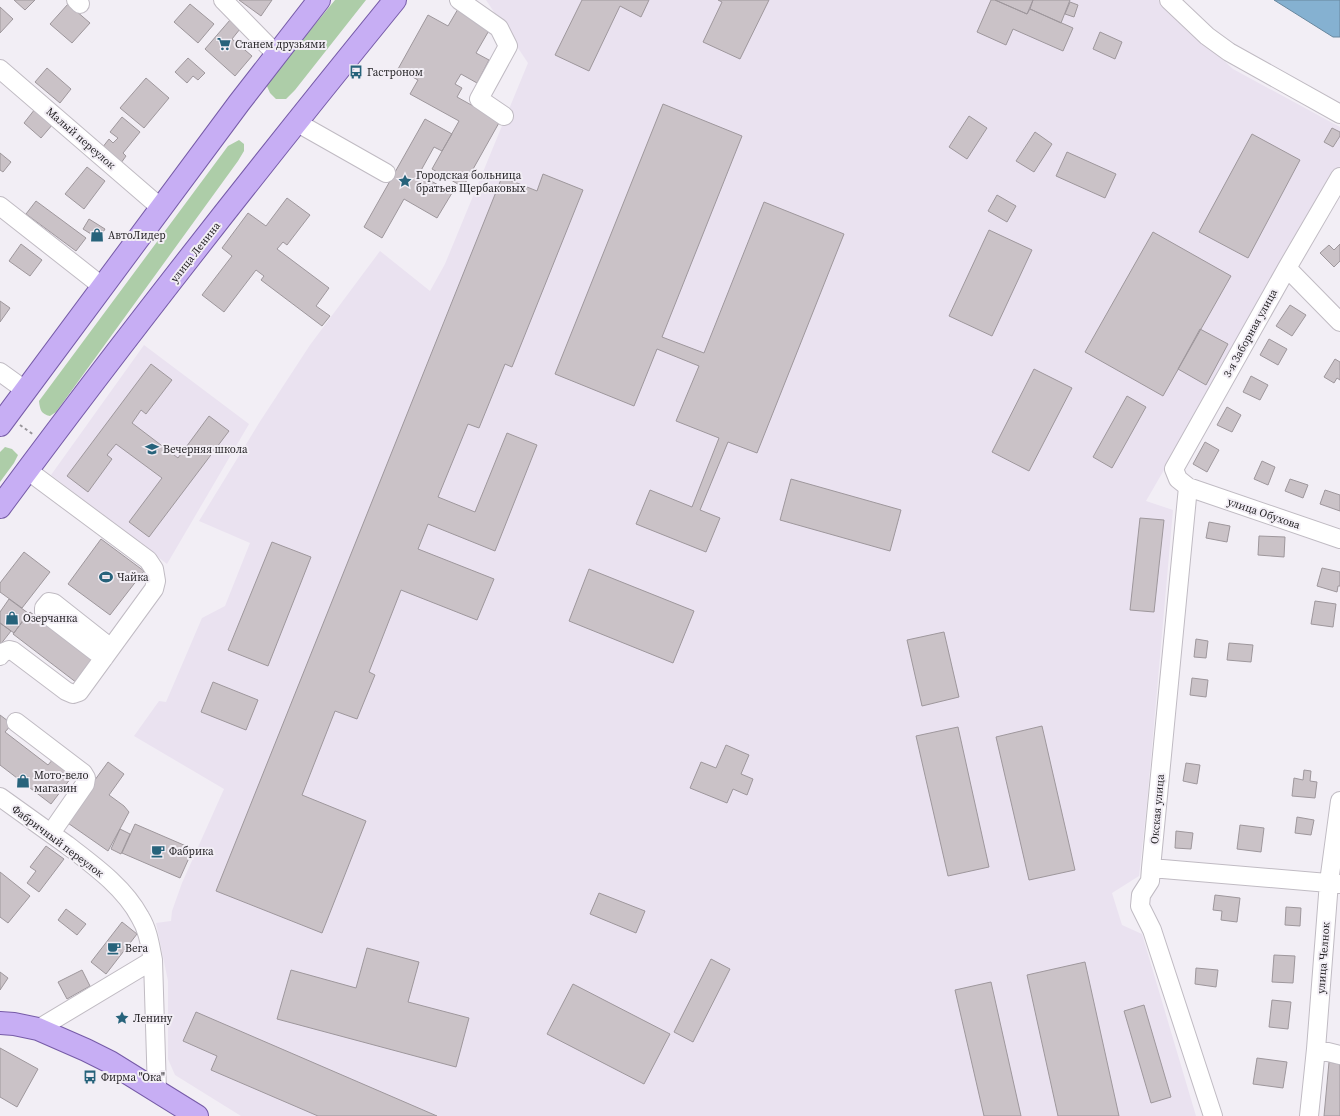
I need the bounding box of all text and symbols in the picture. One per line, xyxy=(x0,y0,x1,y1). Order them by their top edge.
supermarket icon: Станем друзьями xyxy=(216,36,232,52)
place label: Станем друзьями xyxy=(235,37,326,52)
bus stop icon: Гастроном xyxy=(348,64,364,80)
place label: Гастроном xyxy=(367,65,423,80)
street label: Малый переулок xyxy=(43,104,118,173)
place label: Городская больница братьев Щербаковых xyxy=(416,168,526,196)
place icon: Городская больница братьев Щербаковых xyxy=(397,173,413,189)
street label: улица Ленина xyxy=(167,219,224,286)
shop icon: АвтоЛидер xyxy=(89,227,105,243)
place label: АвтоЛидер xyxy=(108,228,166,243)
street label: 3-я Заборная улица xyxy=(1220,286,1281,380)
school or university icon: Вечерняя школа xyxy=(144,441,160,457)
place label: Вечерняя школа xyxy=(163,442,248,457)
street label: улица Обухова xyxy=(1226,494,1302,533)
sports icon: Чайка xyxy=(98,569,114,585)
place label: Чайка xyxy=(117,570,149,585)
shop icon: Озерчанка xyxy=(4,610,20,626)
place label: Озерчанка xyxy=(23,611,78,626)
place label: Мото-вело магазин xyxy=(34,768,88,796)
shop icon: Мото-вело магазин xyxy=(15,773,31,789)
street label: Окская улица xyxy=(1147,773,1168,845)
street label: Фабричный переулок xyxy=(9,802,107,881)
cafe icon: Фабрика xyxy=(150,843,166,859)
place label: Фабрика xyxy=(169,844,214,859)
street label: улица Челнок xyxy=(1314,922,1333,994)
cafe icon: Вега xyxy=(106,940,122,956)
place label: Вега xyxy=(125,941,148,956)
place icon: Ленину xyxy=(114,1010,130,1026)
place label: Ленину xyxy=(133,1011,173,1026)
bus stop icon: Фирма "Ока" xyxy=(82,1069,98,1085)
place label: Фирма "Ока" xyxy=(101,1070,165,1085)

